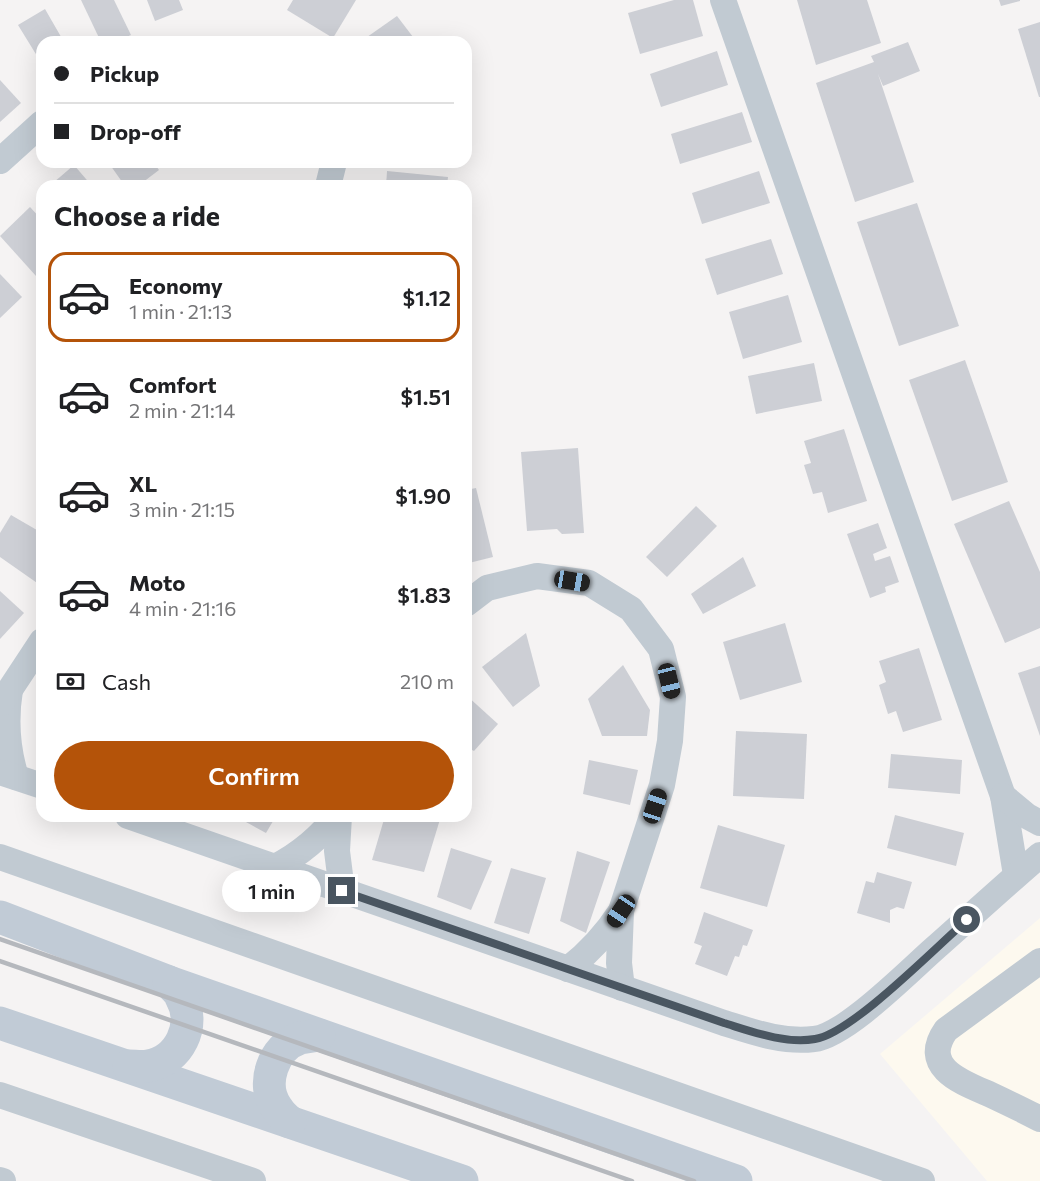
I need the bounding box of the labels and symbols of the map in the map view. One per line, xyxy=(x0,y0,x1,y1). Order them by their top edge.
car xyxy=(553,569,591,593)
car xyxy=(656,661,682,701)
car xyxy=(641,786,669,826)
callout: 1 min xyxy=(222,870,321,912)
route end xyxy=(328,877,355,904)
car xyxy=(603,891,639,931)
route start xyxy=(953,906,980,933)

